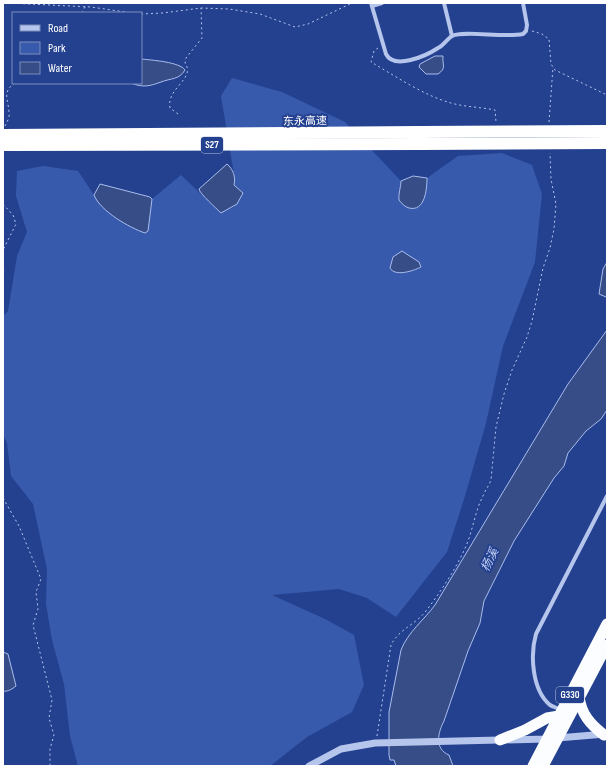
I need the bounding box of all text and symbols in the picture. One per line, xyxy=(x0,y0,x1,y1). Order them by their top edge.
legend xyxy=(12,12,142,84)
text: Road xyxy=(48,21,68,36)
text: Park xyxy=(48,41,66,56)
text: Water xyxy=(48,61,72,76)
street label: 东永高速 xyxy=(283,114,327,128)
road number: S27 xyxy=(201,137,223,153)
water label: 杨溪 xyxy=(478,544,503,574)
road number: G330 xyxy=(556,687,584,703)

